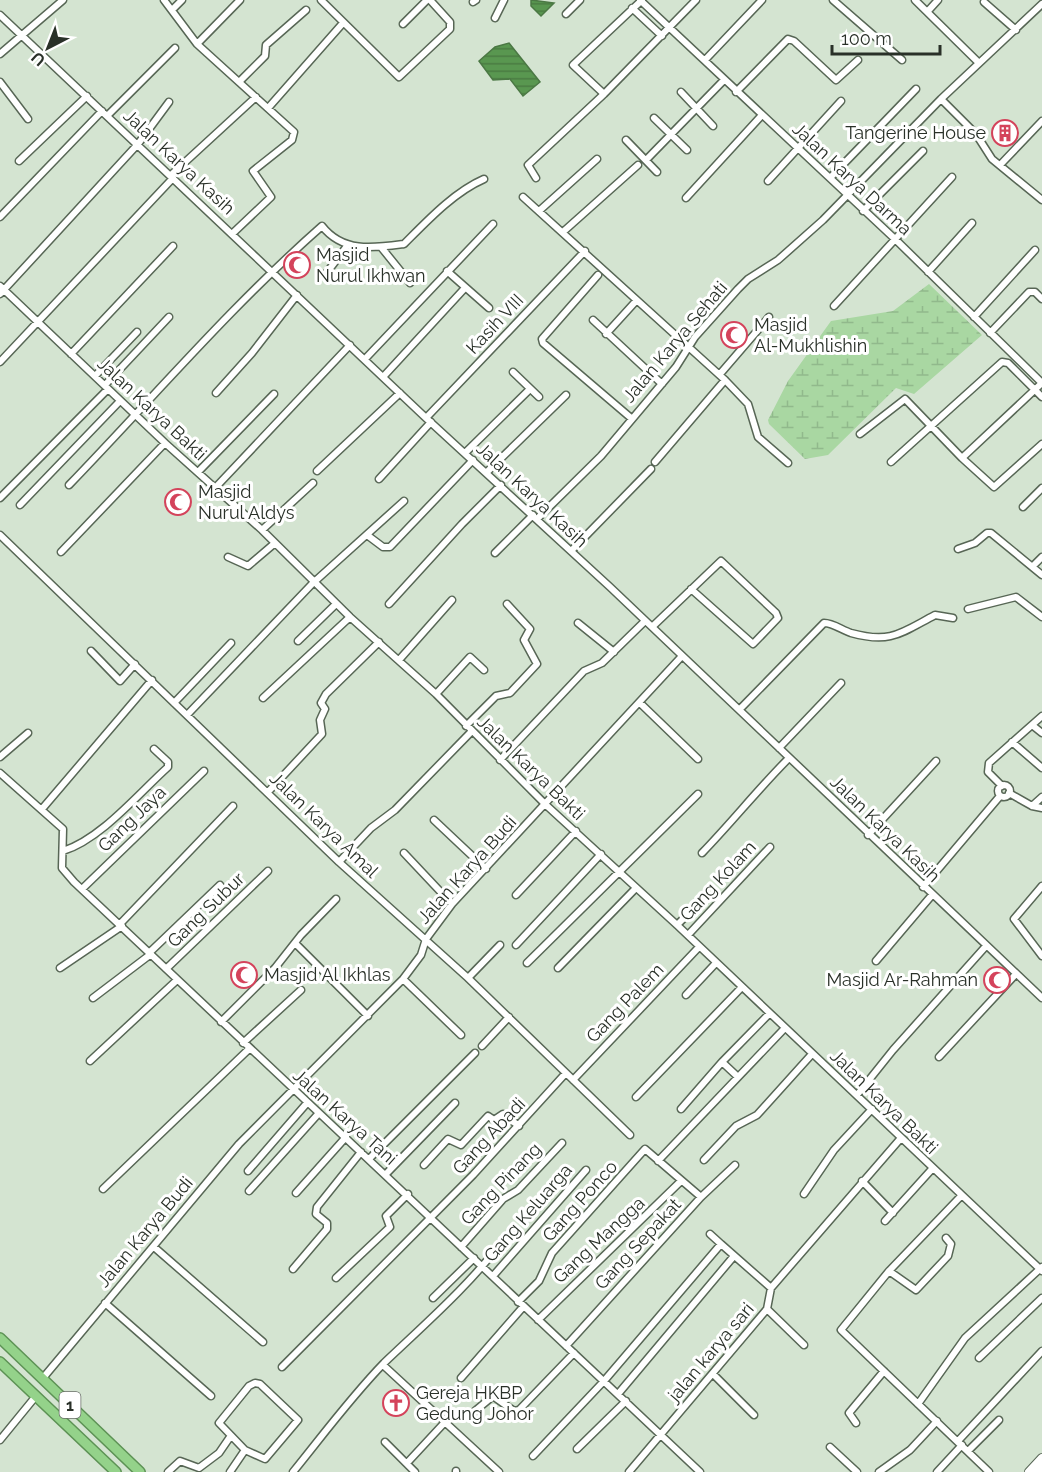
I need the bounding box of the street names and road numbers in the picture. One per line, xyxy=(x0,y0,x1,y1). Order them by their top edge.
street label: Jalan Karya Kasih xyxy=(119,105,239,218)
street label: Jalan Karya Darma xyxy=(788,118,916,239)
street label: Jalan Karya Sehati xyxy=(618,277,731,406)
street label: Kasih VIII xyxy=(462,289,528,358)
street label: Jalan Karya Bakti xyxy=(94,353,211,464)
street label: Jalan Karya Kasih xyxy=(472,438,592,551)
street label: Jalan Karya Bakti xyxy=(473,711,589,824)
street label: Jalan Karya Amal xyxy=(266,768,383,882)
street label: Jalan Karya Kasih xyxy=(826,771,945,886)
street label: Gang Jaya xyxy=(94,781,170,856)
street label: Jalan Karya Budi xyxy=(413,812,520,928)
street label: Gang Kolam xyxy=(675,836,760,925)
street label: Gang Subur xyxy=(163,867,249,951)
street label: Gang Palem xyxy=(582,959,668,1047)
street label: Jalan Karya Bakti xyxy=(826,1045,942,1158)
street label: Jalan Karya Tani xyxy=(289,1064,402,1169)
street label: Gang Abadi xyxy=(448,1093,529,1178)
street label: Gang Pinang xyxy=(456,1138,545,1229)
street label: Gang Ponco xyxy=(538,1156,622,1245)
street label: Gang Keluarga xyxy=(479,1159,576,1266)
street label: Jalan Karya Budi xyxy=(92,1172,197,1291)
street label: Gang Mangga xyxy=(549,1192,649,1287)
street label: Gang Sepakat xyxy=(590,1194,685,1293)
street label: jalan karya sari xyxy=(661,1298,758,1407)
road number: 1 xyxy=(60,1392,80,1418)

